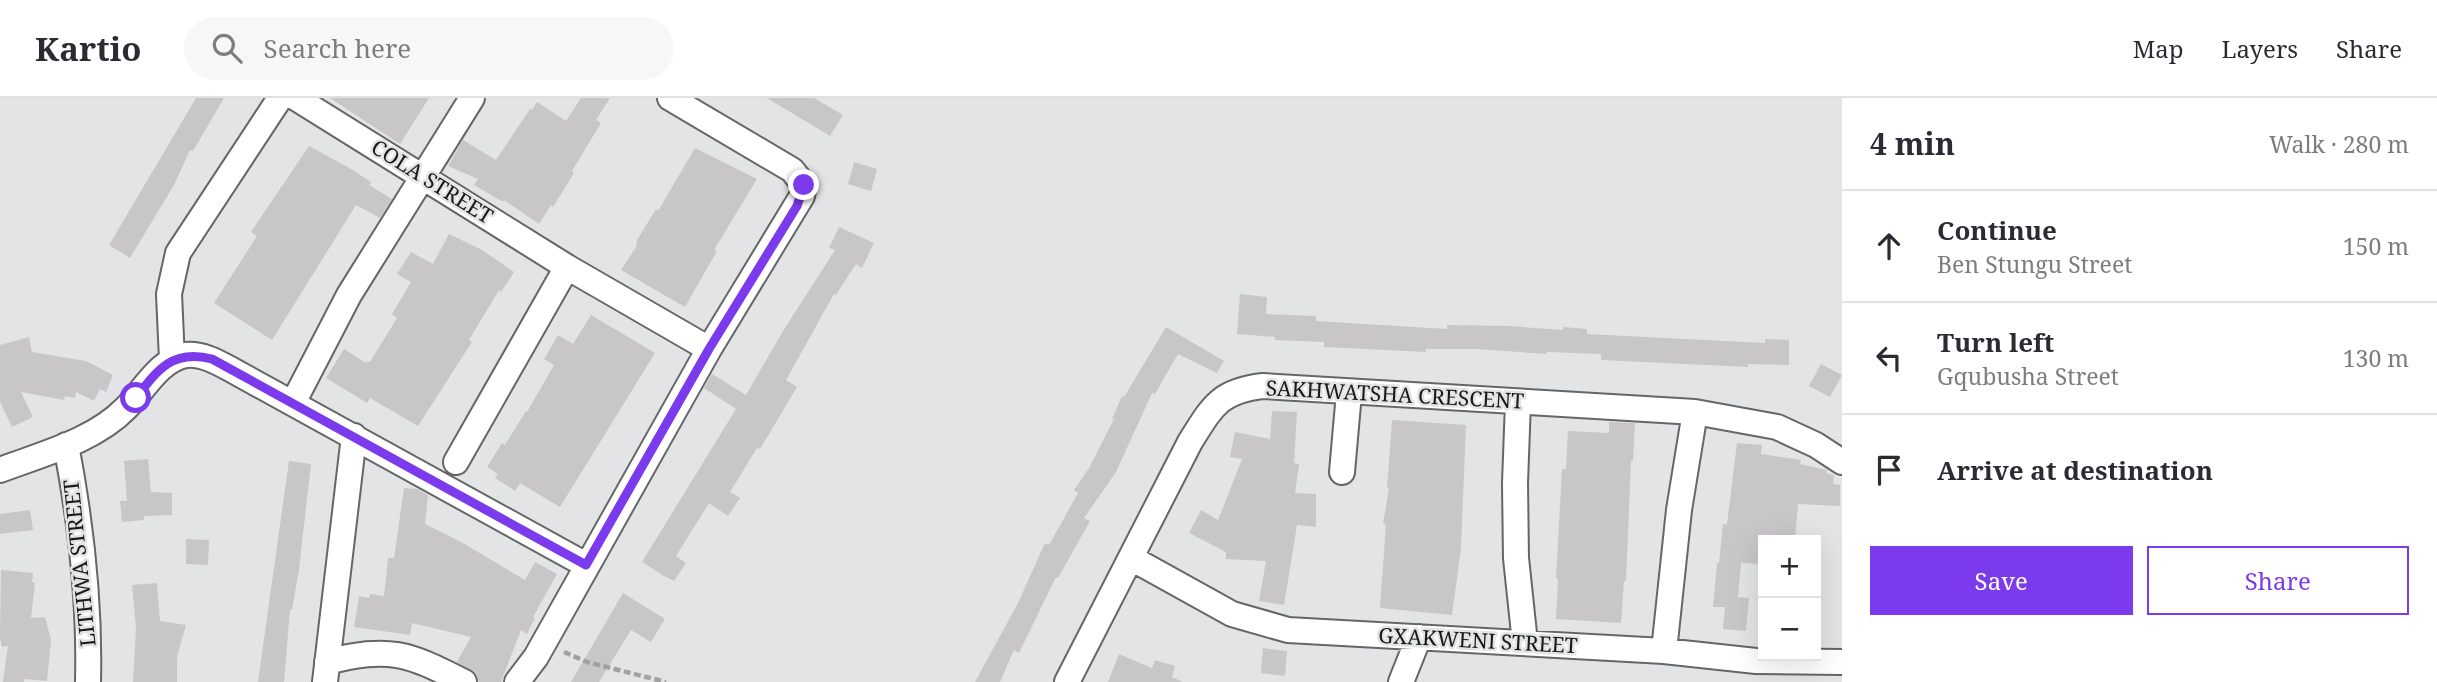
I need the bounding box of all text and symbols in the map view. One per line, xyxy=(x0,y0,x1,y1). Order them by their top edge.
search box xyxy=(184,17,674,80)
text: Kartio xyxy=(35,26,142,71)
icon: search xyxy=(208,29,246,67)
text: Search here xyxy=(264,30,411,66)
text: Map xyxy=(2133,32,2184,65)
text: Layers xyxy=(2222,32,2298,65)
text: Share xyxy=(2336,32,2402,65)
text: 4 min xyxy=(1870,123,1955,164)
text: Walk · 280 m xyxy=(2269,128,2409,160)
street label: COLA STREET xyxy=(366,133,499,230)
route end xyxy=(788,169,819,200)
text: Continue xyxy=(1937,212,2057,248)
icon: ahead xyxy=(1870,227,1908,265)
text: 150 m xyxy=(2343,230,2409,262)
text: Ben Stungu Street xyxy=(1937,248,2132,280)
text: Turn left xyxy=(1937,324,2054,360)
icon: left xyxy=(1870,339,1908,377)
text: 130 m xyxy=(2343,342,2409,374)
text: Gqubusha Street xyxy=(1937,360,2119,392)
street label: SAKHWATSHA CRESCENT xyxy=(1265,373,1525,415)
route start xyxy=(120,382,151,413)
icon: arrive xyxy=(1870,451,1908,489)
text: Arrive at destination xyxy=(1937,452,2213,488)
street label: LITHWA STREET xyxy=(56,478,102,648)
map controls xyxy=(1758,535,1821,661)
button: + xyxy=(1758,535,1821,598)
button: Save xyxy=(1870,546,2133,615)
button: Share xyxy=(2147,546,2409,615)
button: − xyxy=(1758,598,1821,661)
street label: GXAKWENI STREET xyxy=(1378,621,1578,659)

